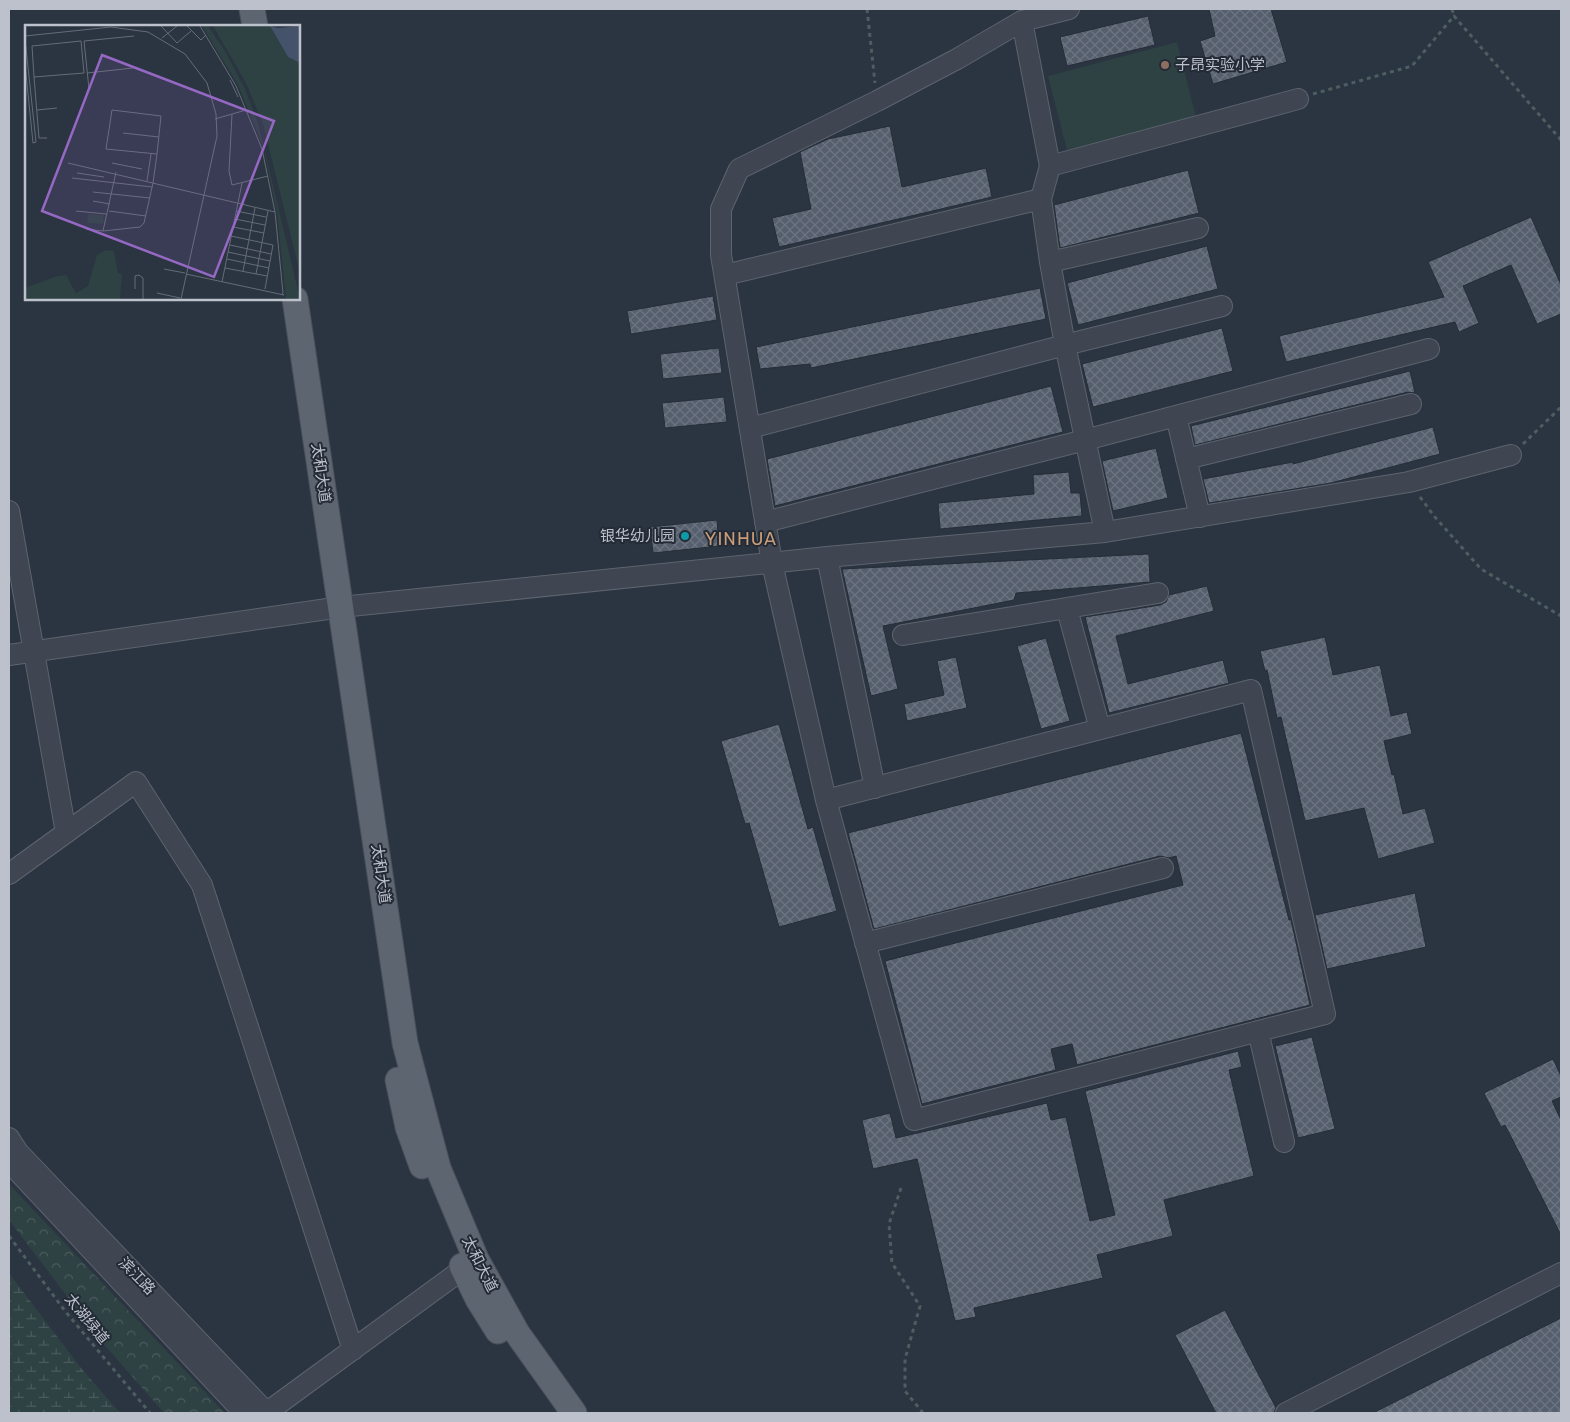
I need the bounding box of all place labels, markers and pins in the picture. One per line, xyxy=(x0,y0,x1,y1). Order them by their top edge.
place label: 子昂实验小学 xyxy=(1175,56,1265,74)
marker: 子昂实验小学 xyxy=(1159,59,1171,71)
place label: 银华幼儿园 xyxy=(600,527,675,545)
marker: 银华幼儿园 xyxy=(679,530,691,542)

